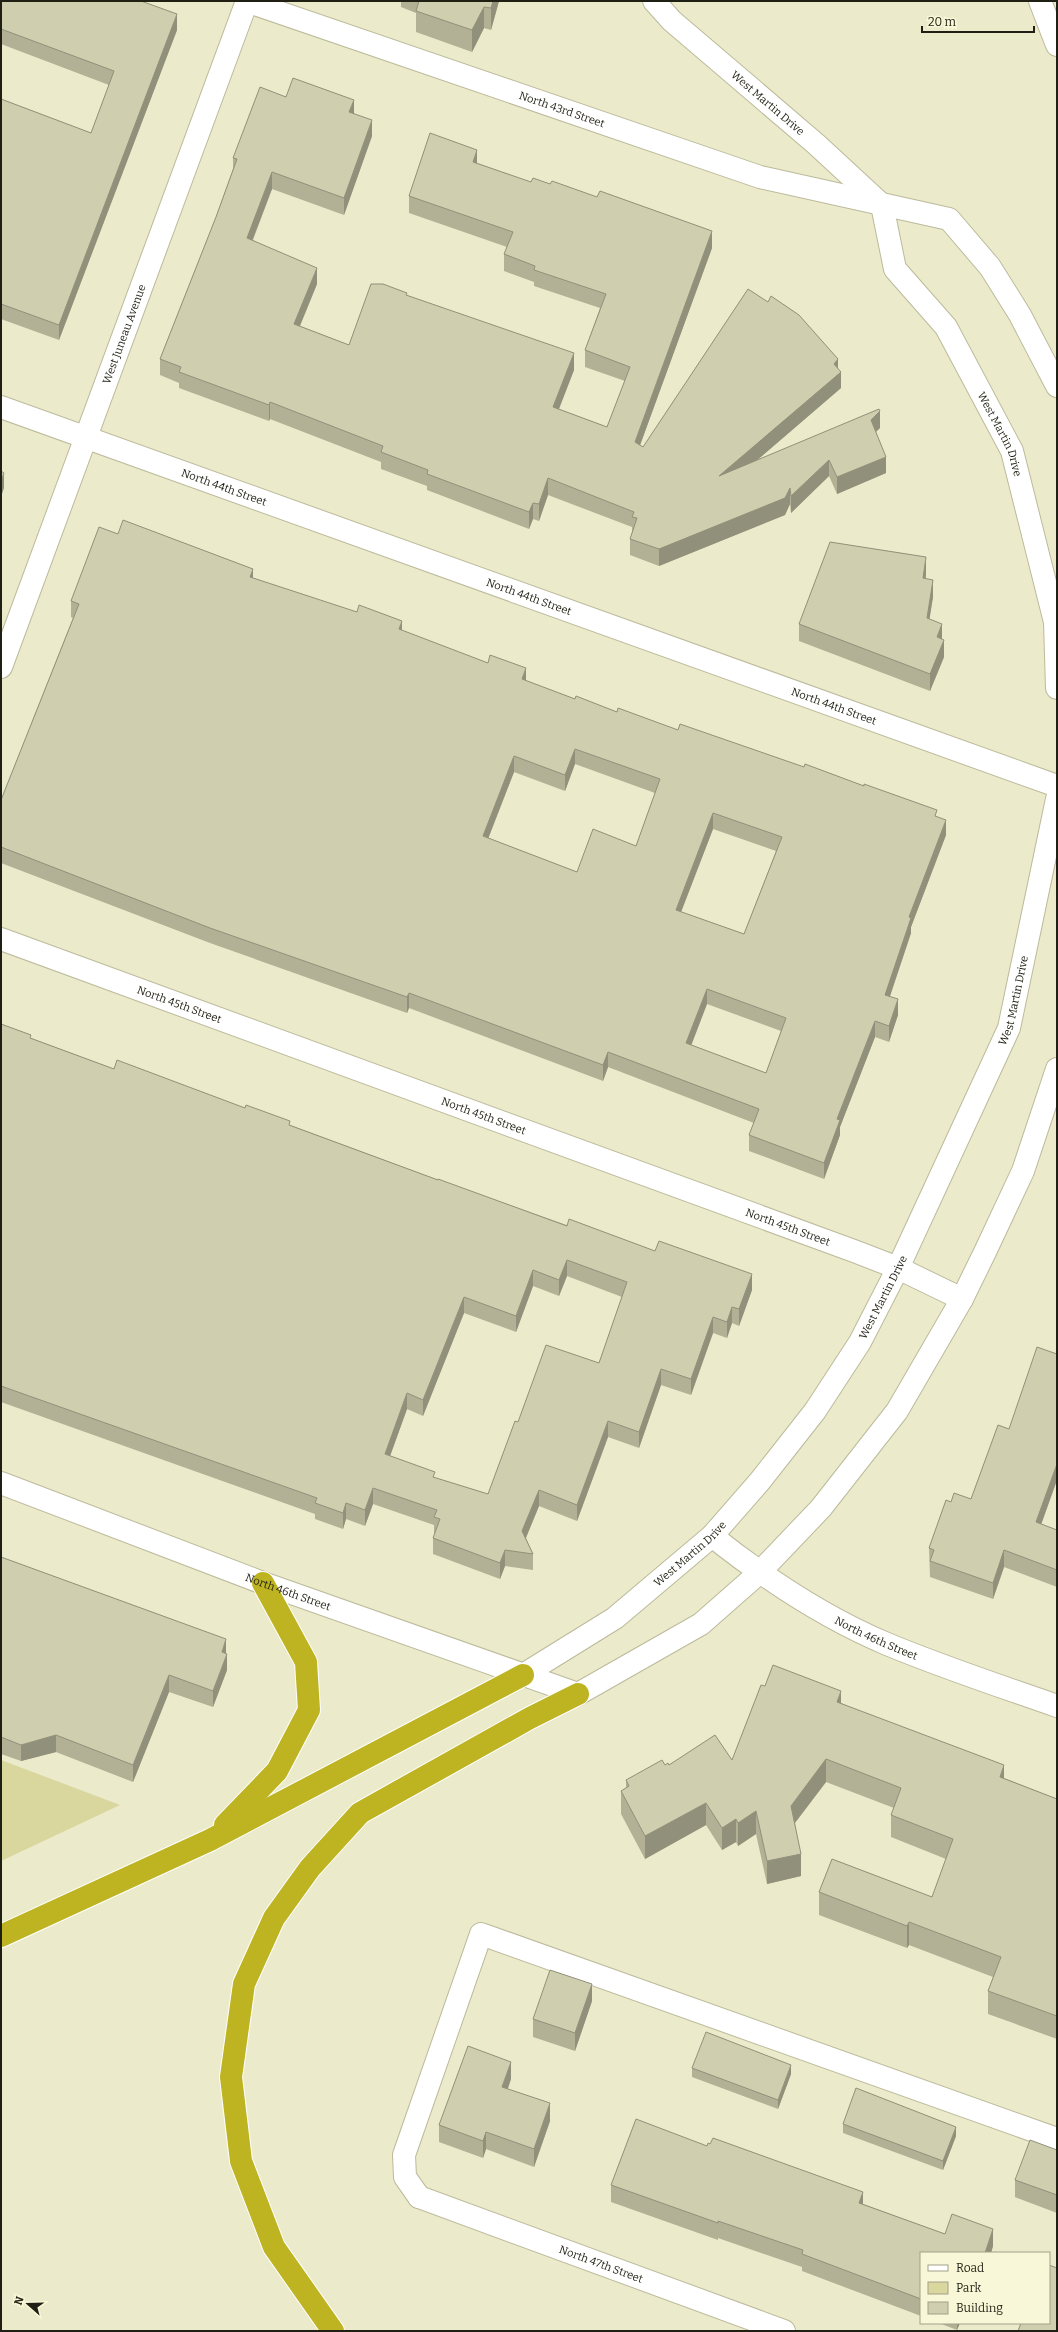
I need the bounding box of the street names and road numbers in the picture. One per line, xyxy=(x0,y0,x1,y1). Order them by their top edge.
street label: West Martin Drive xyxy=(728,68,807,138)
street label: North 43rd Street xyxy=(517,89,606,130)
street label: West Juneau Avenue xyxy=(100,283,149,386)
street label: West Martin Drive xyxy=(975,390,1024,478)
street label: North 44th Street xyxy=(180,466,268,509)
street label: North 44th Street xyxy=(484,576,573,618)
street label: North 44th Street xyxy=(789,685,878,728)
street label: West Martin Drive xyxy=(996,955,1031,1048)
street label: North 45th Street xyxy=(135,983,223,1026)
street label: North 45th Street xyxy=(440,1095,528,1137)
street label: North 45th Street xyxy=(744,1206,832,1249)
street label: West Martin Drive xyxy=(857,1253,910,1341)
street label: West Martin Drive xyxy=(651,1519,729,1589)
street label: North 46th Street xyxy=(243,1571,332,1613)
street label: North 46th Street xyxy=(832,1614,919,1663)
street label: North 47th Street xyxy=(557,2243,645,2286)

